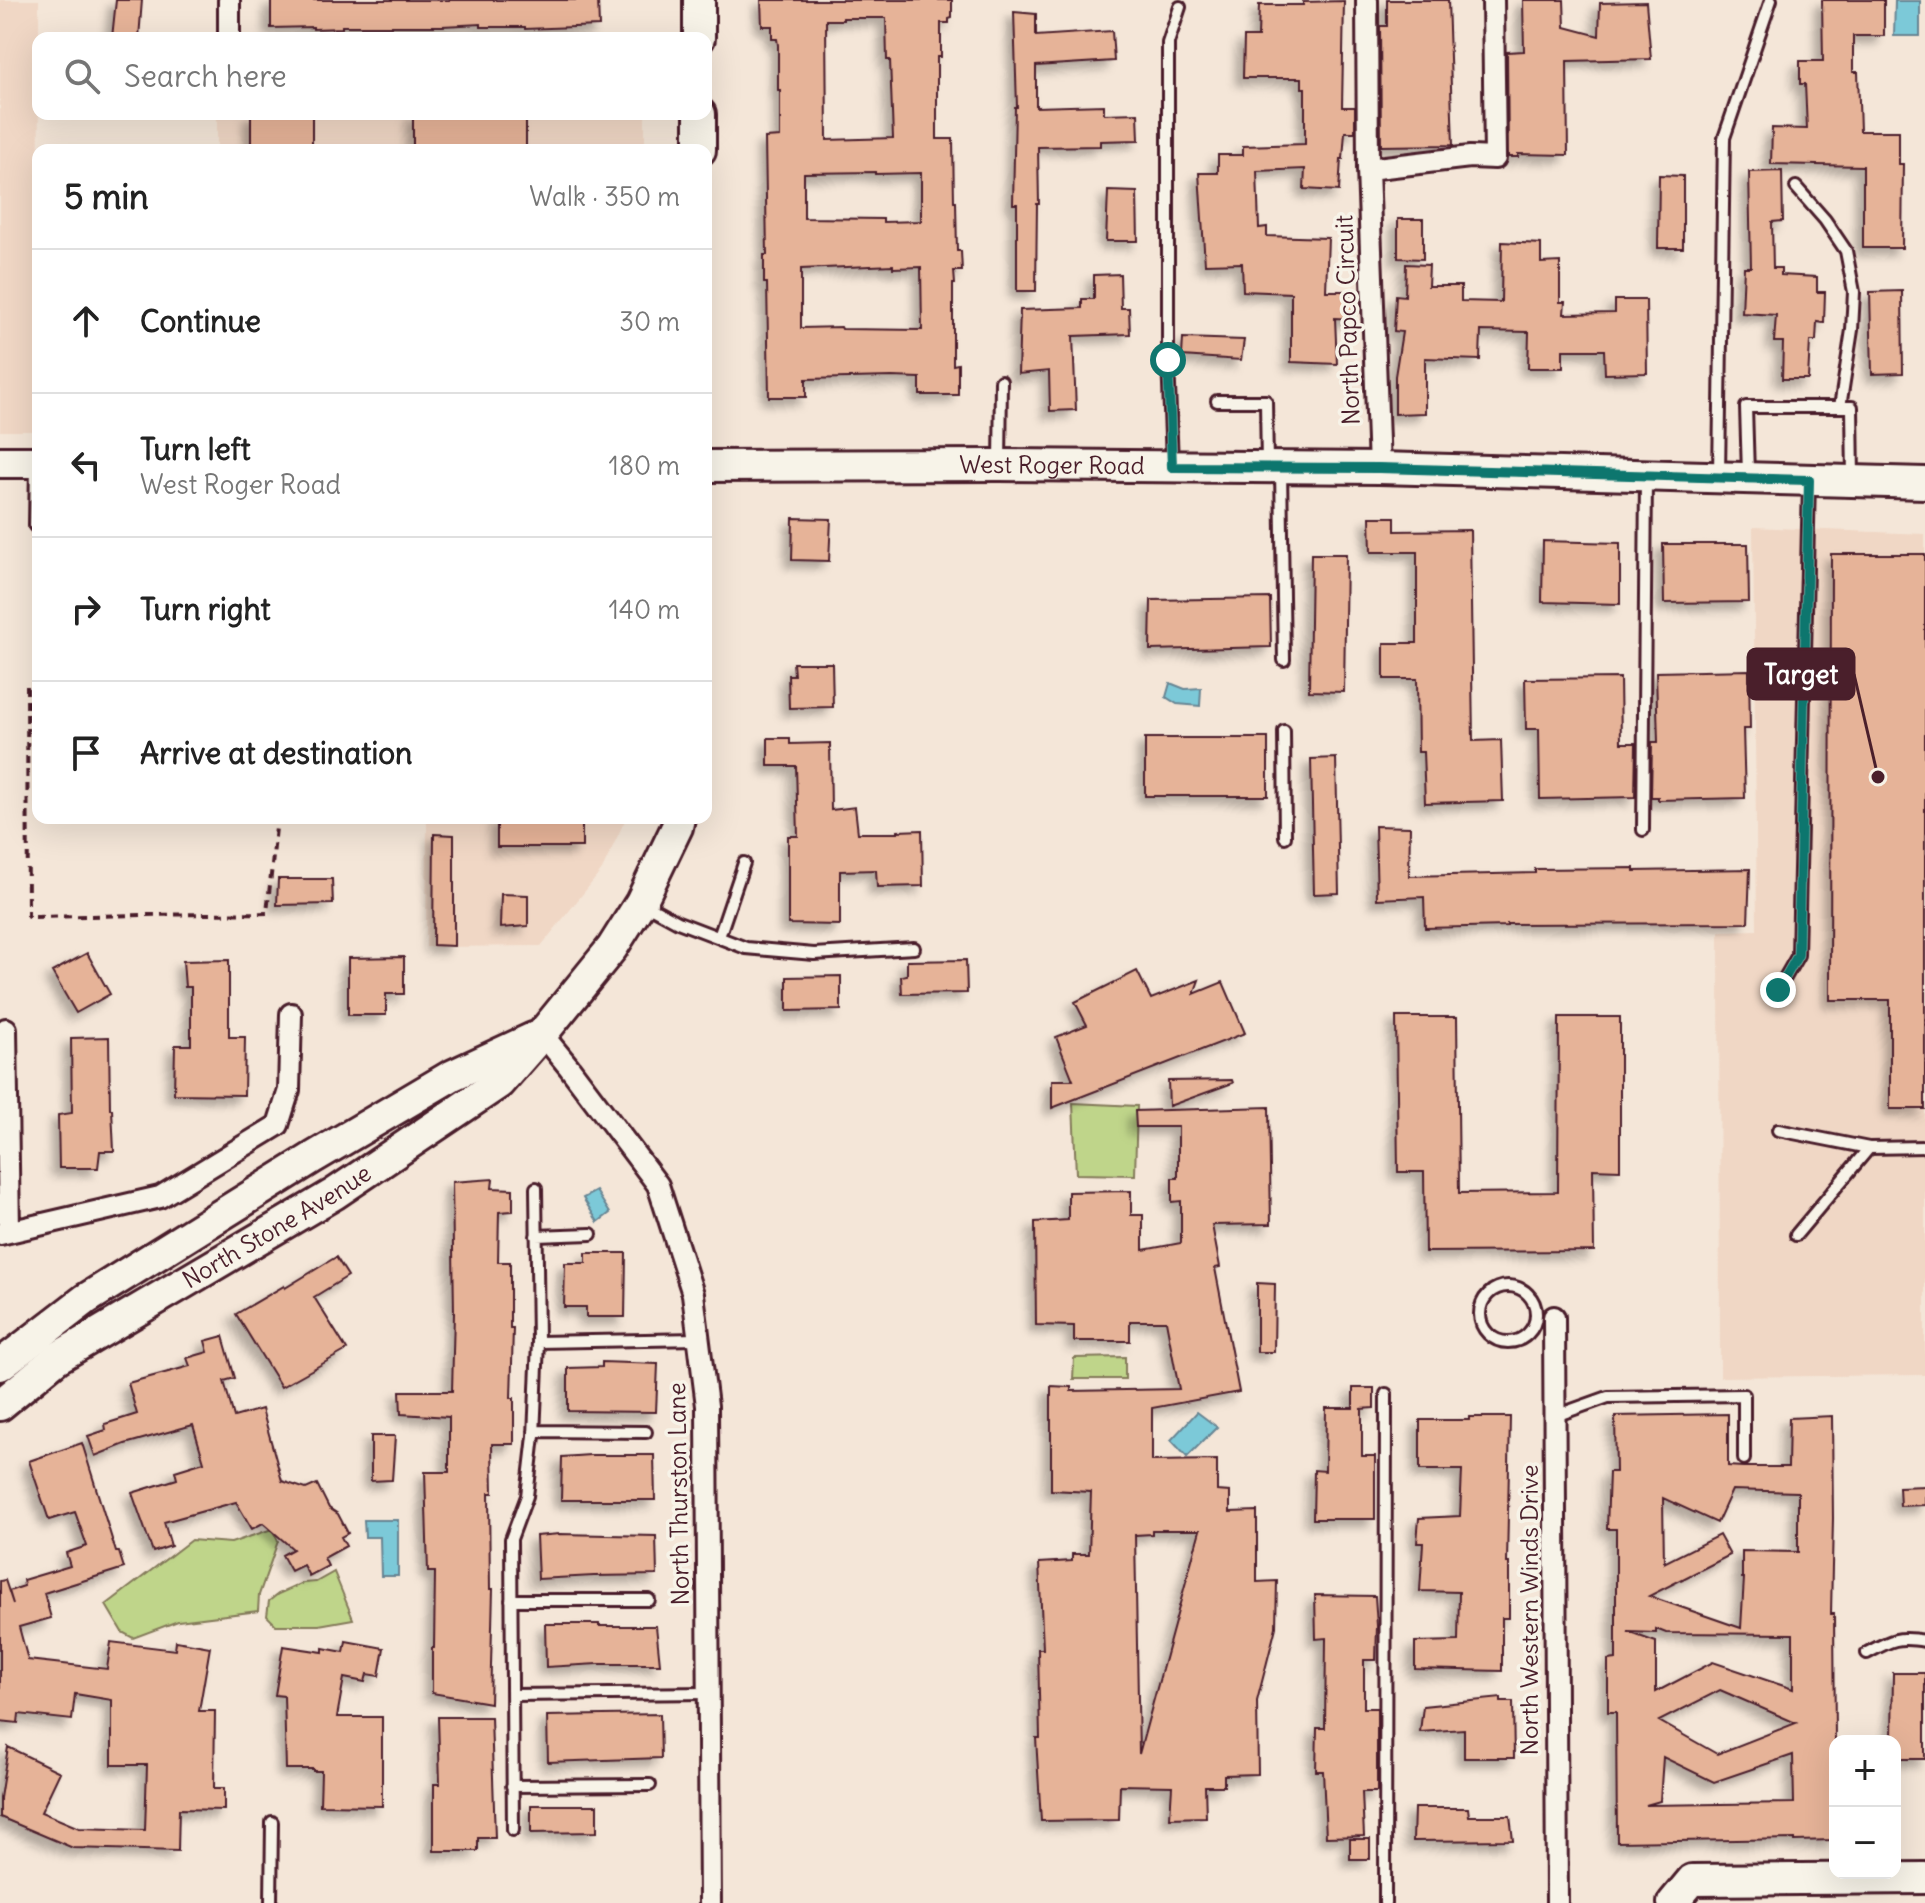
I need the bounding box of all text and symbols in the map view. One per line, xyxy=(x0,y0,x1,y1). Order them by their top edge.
search box xyxy=(32,32,712,120)
icon: search xyxy=(60,54,104,98)
text: Search here xyxy=(124,57,287,95)
text: 5 min xyxy=(64,175,149,218)
text: Walk · 350 m xyxy=(529,180,680,213)
street label: North Papco Circuit xyxy=(1328,214,1366,426)
icon: ahead xyxy=(64,299,108,343)
text: Continue xyxy=(140,302,261,340)
text: 30 m xyxy=(619,305,680,338)
route start xyxy=(1150,342,1186,378)
text: Turn left xyxy=(140,430,251,468)
icon: left xyxy=(64,443,108,487)
text: 180 m xyxy=(609,449,680,482)
street label: West Roger Road xyxy=(959,449,1145,480)
text: West Roger Road xyxy=(140,468,341,501)
icon: right xyxy=(64,587,108,631)
text: Turn right xyxy=(140,590,271,628)
text: 140 m xyxy=(609,593,680,626)
callout: Target xyxy=(1748,649,1854,699)
text: Target xyxy=(1764,658,1838,691)
icon: arrive xyxy=(64,731,108,775)
text: Arrive at destination xyxy=(140,734,412,772)
route end xyxy=(1760,972,1796,1008)
street label: North Stone Avenue xyxy=(177,1157,376,1294)
street label: North Thurston Lane xyxy=(661,1382,695,1606)
street label: North Western Winds Drive xyxy=(1514,1465,1544,1755)
map controls xyxy=(1829,1735,1901,1879)
button: + xyxy=(1829,1735,1901,1807)
button: − xyxy=(1829,1807,1901,1879)

